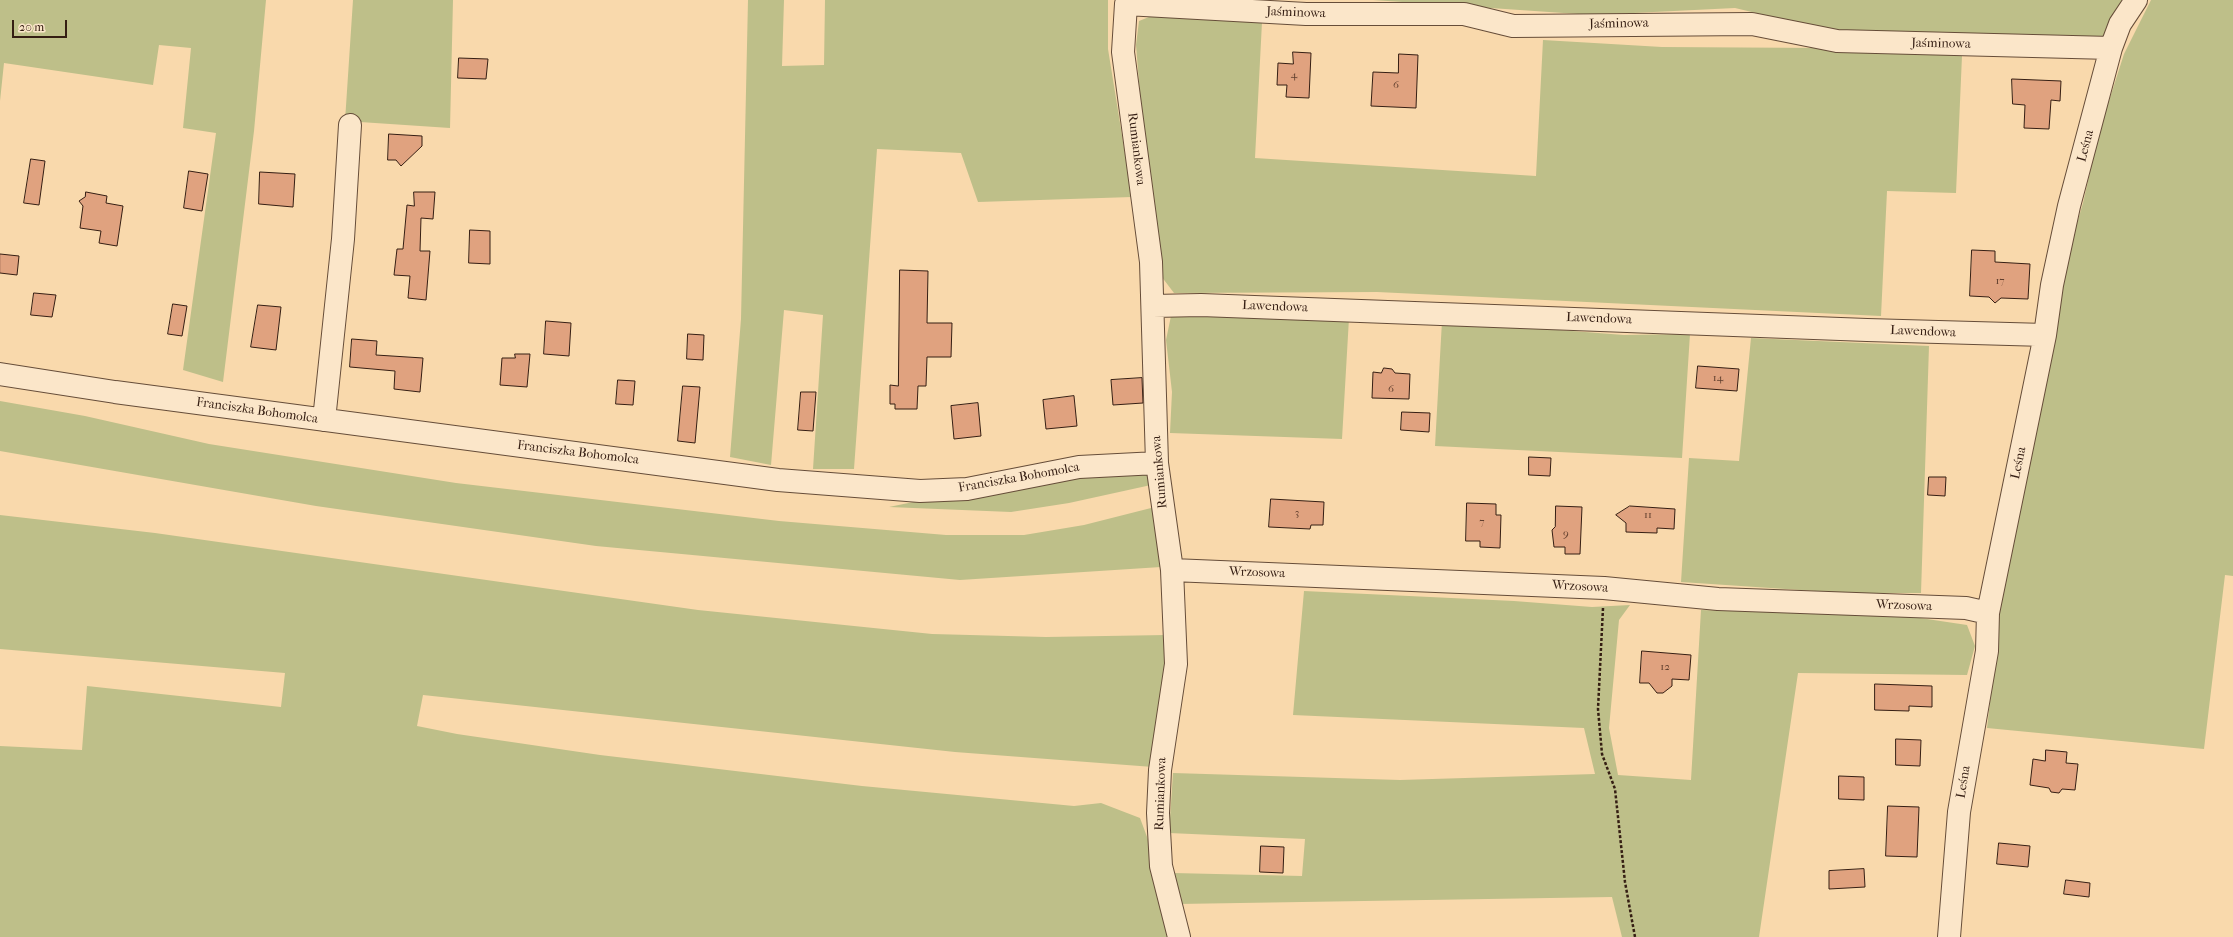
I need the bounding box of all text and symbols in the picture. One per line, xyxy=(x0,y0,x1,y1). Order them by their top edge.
street label: Jaśminowa xyxy=(1266,4,1326,22)
scale bar xyxy=(14,12,69,38)
street label: Jaśminowa xyxy=(1589,16,1649,32)
text: 20 m xyxy=(19,20,44,34)
street label: Jaśminowa xyxy=(1911,36,1971,52)
house number: 4 xyxy=(1291,68,1297,82)
house number: 6 xyxy=(1393,78,1399,92)
street label: Rumiankowa xyxy=(1124,112,1148,186)
street label: Leśna xyxy=(2074,128,2098,164)
house number: 17 xyxy=(1995,274,2005,288)
street label: Lawendowa xyxy=(1242,298,1308,316)
street label: Lawendowa xyxy=(1566,310,1632,328)
street label: Lawendowa xyxy=(1890,323,1956,341)
house number: 14 xyxy=(1713,371,1723,385)
house number: 6 xyxy=(1388,382,1394,396)
street label: Franciszka Bohomolca xyxy=(195,395,319,427)
street label: Rumiankowa xyxy=(1149,435,1171,509)
street label: Franciszka Bohomolca xyxy=(516,438,640,468)
street label: Leśna xyxy=(2008,445,2030,481)
street label: Franciszka Bohomolca xyxy=(957,460,1081,496)
house number: 3 xyxy=(1295,506,1299,520)
house number: 11 xyxy=(1644,508,1652,522)
house number: 7 xyxy=(1479,515,1485,529)
house number: 9 xyxy=(1563,527,1569,541)
street label: Wrzosowa xyxy=(1229,564,1285,582)
street label: Wrzosowa xyxy=(1551,578,1609,596)
street label: Wrzosowa xyxy=(1876,597,1932,615)
house number: 12 xyxy=(1660,660,1670,674)
street label: Rumiankowa xyxy=(1152,757,1170,831)
street label: Leśna xyxy=(1954,765,1974,799)

